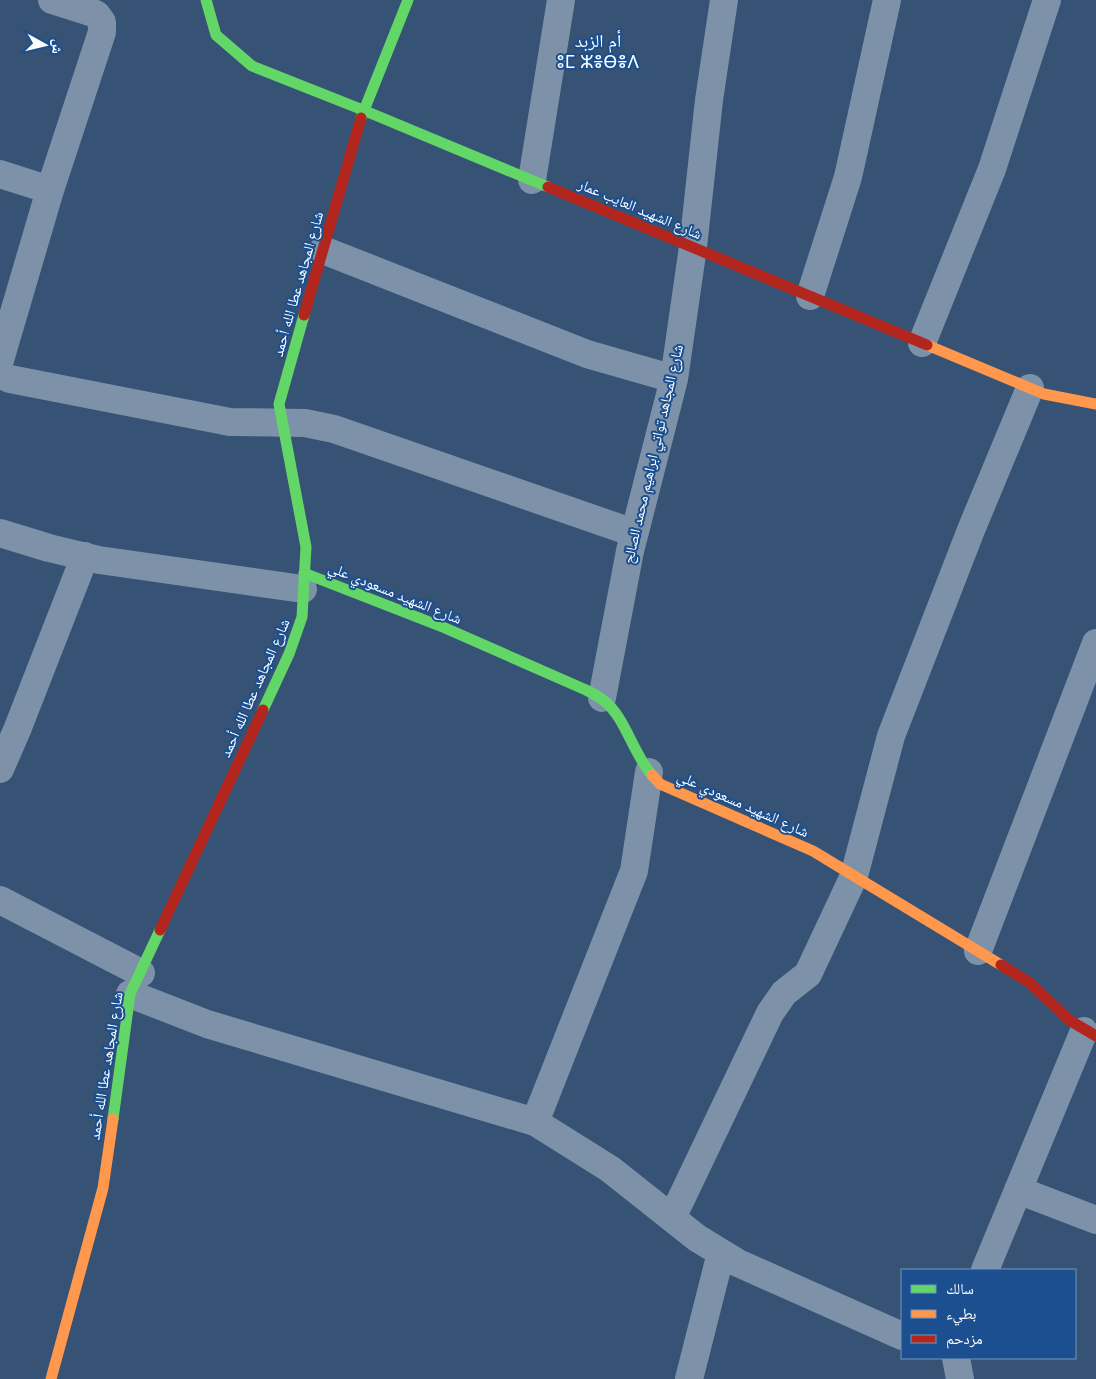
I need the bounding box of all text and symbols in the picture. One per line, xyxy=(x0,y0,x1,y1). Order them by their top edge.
north arrow xyxy=(20,20,70,70)
district label: أم الزبد ⵓⵎ ⵣⴻⴱⴻⴷ xyxy=(557,30,639,73)
text: ش xyxy=(48,38,67,55)
street label: شارع الشهيد العايب عمار xyxy=(574,174,705,244)
street label: شارع المجاهد عطا الله أحمد xyxy=(269,209,328,359)
street label: شارع المجاهد تواتي ابراهيم محمد الصالح xyxy=(619,343,690,566)
street label: شارع الشهيد مسعودي علي xyxy=(325,558,464,631)
street label: شارع المجاهد عطا الله أحمد xyxy=(216,616,295,761)
street label: شارع الشهيد مسعودي علي xyxy=(673,767,812,844)
street label: شارع المجاهد عطا الله أحمد xyxy=(85,990,128,1142)
legend xyxy=(901,1269,1076,1359)
text: سالك xyxy=(946,1280,974,1298)
text: بطيء xyxy=(946,1305,976,1326)
text: مزدحم xyxy=(946,1330,983,1349)

